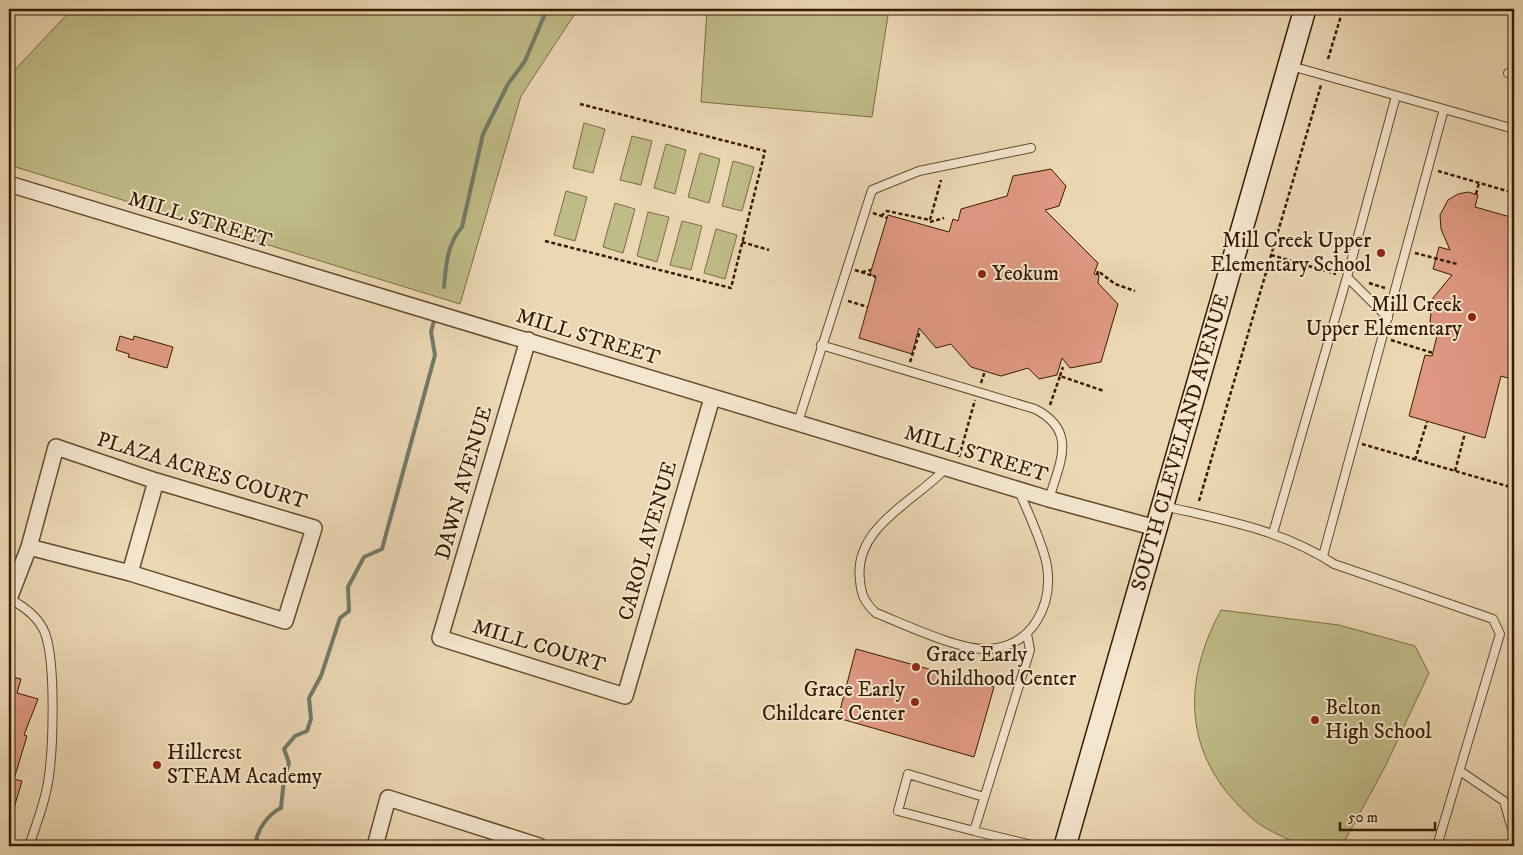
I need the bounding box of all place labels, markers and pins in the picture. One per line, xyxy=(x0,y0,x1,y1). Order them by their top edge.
place label: Mill Creek Upper Elementary School xyxy=(1210,228,1372,278)
marker: Mill Creek Upper Elementary School xyxy=(1375,247,1387,259)
place label: Yeokum xyxy=(992,261,1059,287)
marker: Yeokum xyxy=(976,268,988,280)
place label: Mill Creek Upper Elementary xyxy=(1306,292,1463,342)
marker: Mill Creek Upper Elementary xyxy=(1466,311,1478,323)
place label: Grace Early Childhood Center xyxy=(926,642,1076,692)
marker: Grace Early Childhood Center xyxy=(910,661,922,673)
place label: Grace Early Childcare Center xyxy=(762,677,906,727)
place label: Belton High School xyxy=(1325,695,1432,745)
marker: Grace Early Childcare Center xyxy=(909,696,921,708)
marker: Belton High School xyxy=(1309,714,1321,726)
place label: Hillcrest STEAM Academy xyxy=(167,740,323,790)
marker: Hillcrest STEAM Academy xyxy=(151,759,163,771)

